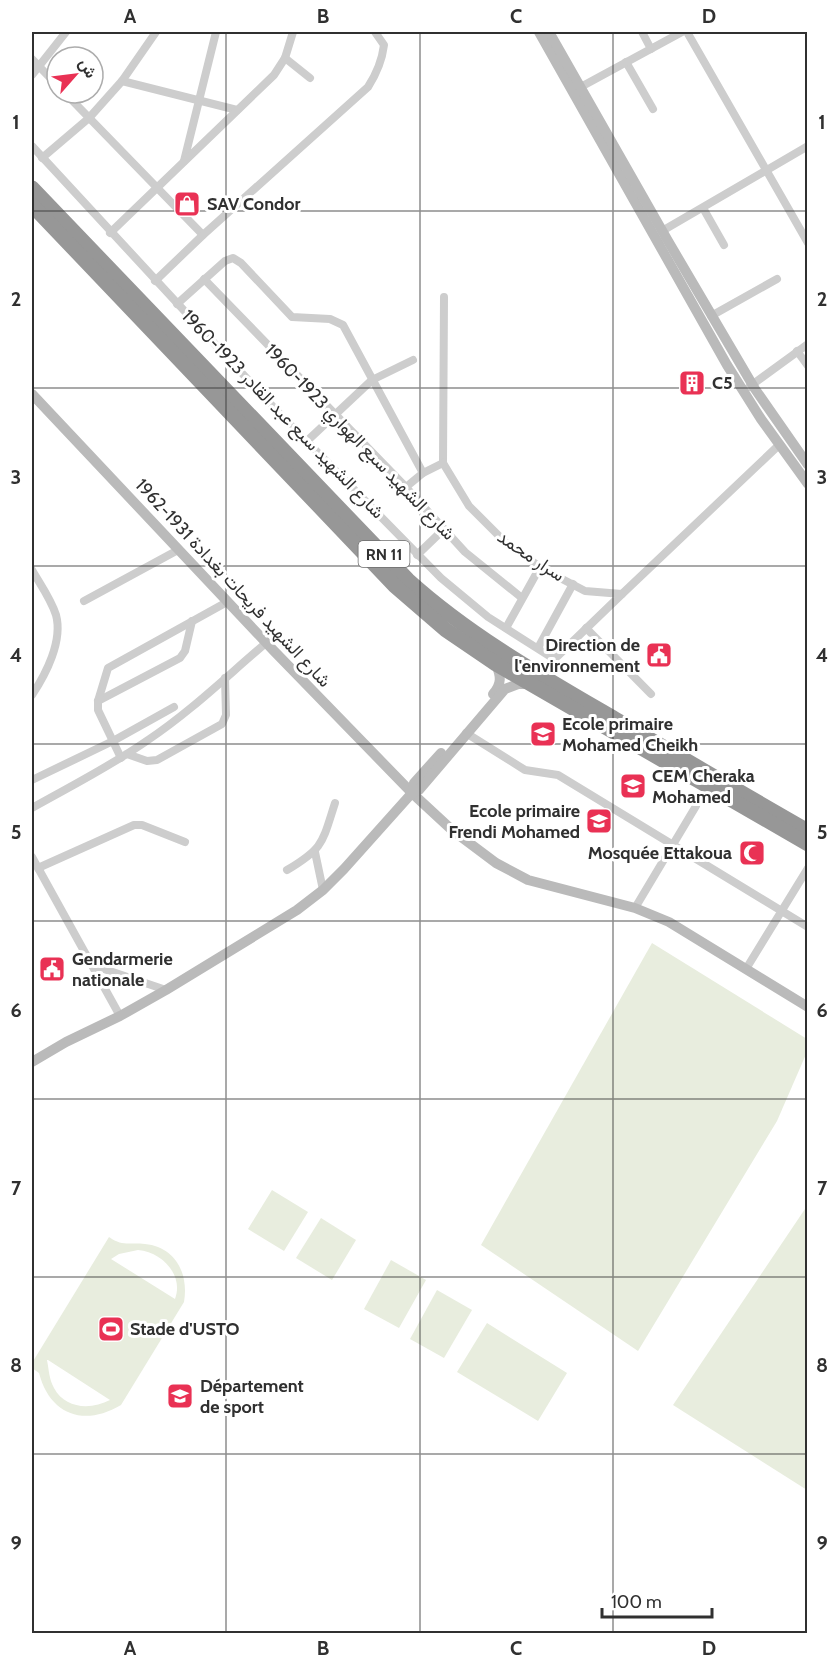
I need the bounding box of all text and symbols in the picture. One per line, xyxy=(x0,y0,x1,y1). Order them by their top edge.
text: A xyxy=(124,4,137,28)
text: B xyxy=(317,4,329,28)
text: C xyxy=(510,4,522,28)
text: D xyxy=(702,4,716,28)
north arrow xyxy=(45,45,105,105)
text: ش xyxy=(75,55,101,81)
text: 1 xyxy=(12,110,20,134)
text: 1 xyxy=(818,110,826,134)
shop icon: SAV Condor xyxy=(172,189,202,219)
place label: SAV Condor xyxy=(207,193,301,215)
text: 2 xyxy=(11,287,21,311)
text: 2 xyxy=(817,287,827,311)
street label: شارع الشهيد سبع عبد القادر 1923-1960 xyxy=(176,305,389,524)
street label: شارع الشهيد سبع الهواري 1923-1960 xyxy=(257,339,460,548)
building icon: C5 xyxy=(677,368,707,398)
place label: C5 xyxy=(712,372,733,394)
text: 3 xyxy=(11,465,21,489)
text: 3 xyxy=(817,465,827,489)
street label: شارع الشهيد فريحات بغدادة 1931-1962 xyxy=(130,474,335,692)
street label: سرار محمد xyxy=(493,526,569,586)
road number: RN 11 xyxy=(358,541,410,567)
place label: Direction de l'environnement xyxy=(514,634,640,677)
public building icon: Direction de l'environnement xyxy=(644,640,674,670)
text: 4 xyxy=(10,643,22,667)
text: 4 xyxy=(816,643,828,667)
place label: Ecole primaire Mohamed Cheikh xyxy=(562,713,698,756)
school or university icon: Ecole primaire Mohamed Cheikh xyxy=(528,719,558,749)
place label: CEM Cheraka Mohamed xyxy=(652,765,755,808)
school or university icon: CEM Cheraka Mohamed xyxy=(618,771,648,801)
place label: Ecole primaire Frendi Mohamed xyxy=(448,800,580,843)
school or university icon: Ecole primaire Frendi Mohamed xyxy=(584,806,614,836)
text: 5 xyxy=(11,820,21,844)
text: 5 xyxy=(817,820,827,844)
mosque icon: Mosquée Ettakoua xyxy=(737,838,767,868)
place label: Mosquée Ettakoua xyxy=(588,842,732,864)
place label: Gendarmerie nationale xyxy=(72,948,173,991)
public building icon: Gendarmerie nationale xyxy=(37,954,67,984)
text: 6 xyxy=(10,998,22,1022)
text: 6 xyxy=(816,998,828,1022)
text: 7 xyxy=(11,1176,22,1200)
text: 7 xyxy=(817,1176,828,1200)
sports icon: Stade d'USTO xyxy=(96,1314,126,1344)
place label: Stade d'USTO xyxy=(130,1318,240,1340)
text: 8 xyxy=(10,1353,22,1377)
text: 8 xyxy=(816,1353,828,1377)
place label: Département de sport xyxy=(200,1375,304,1418)
school or university icon: Département de sport xyxy=(165,1381,195,1411)
text: 9 xyxy=(10,1531,22,1555)
text: 9 xyxy=(816,1531,828,1555)
scale bar xyxy=(602,1581,712,1619)
text: 100 m xyxy=(611,1591,662,1613)
text: A xyxy=(124,1636,137,1660)
text: B xyxy=(317,1636,329,1660)
text: C xyxy=(510,1636,522,1660)
text: D xyxy=(702,1636,716,1660)

